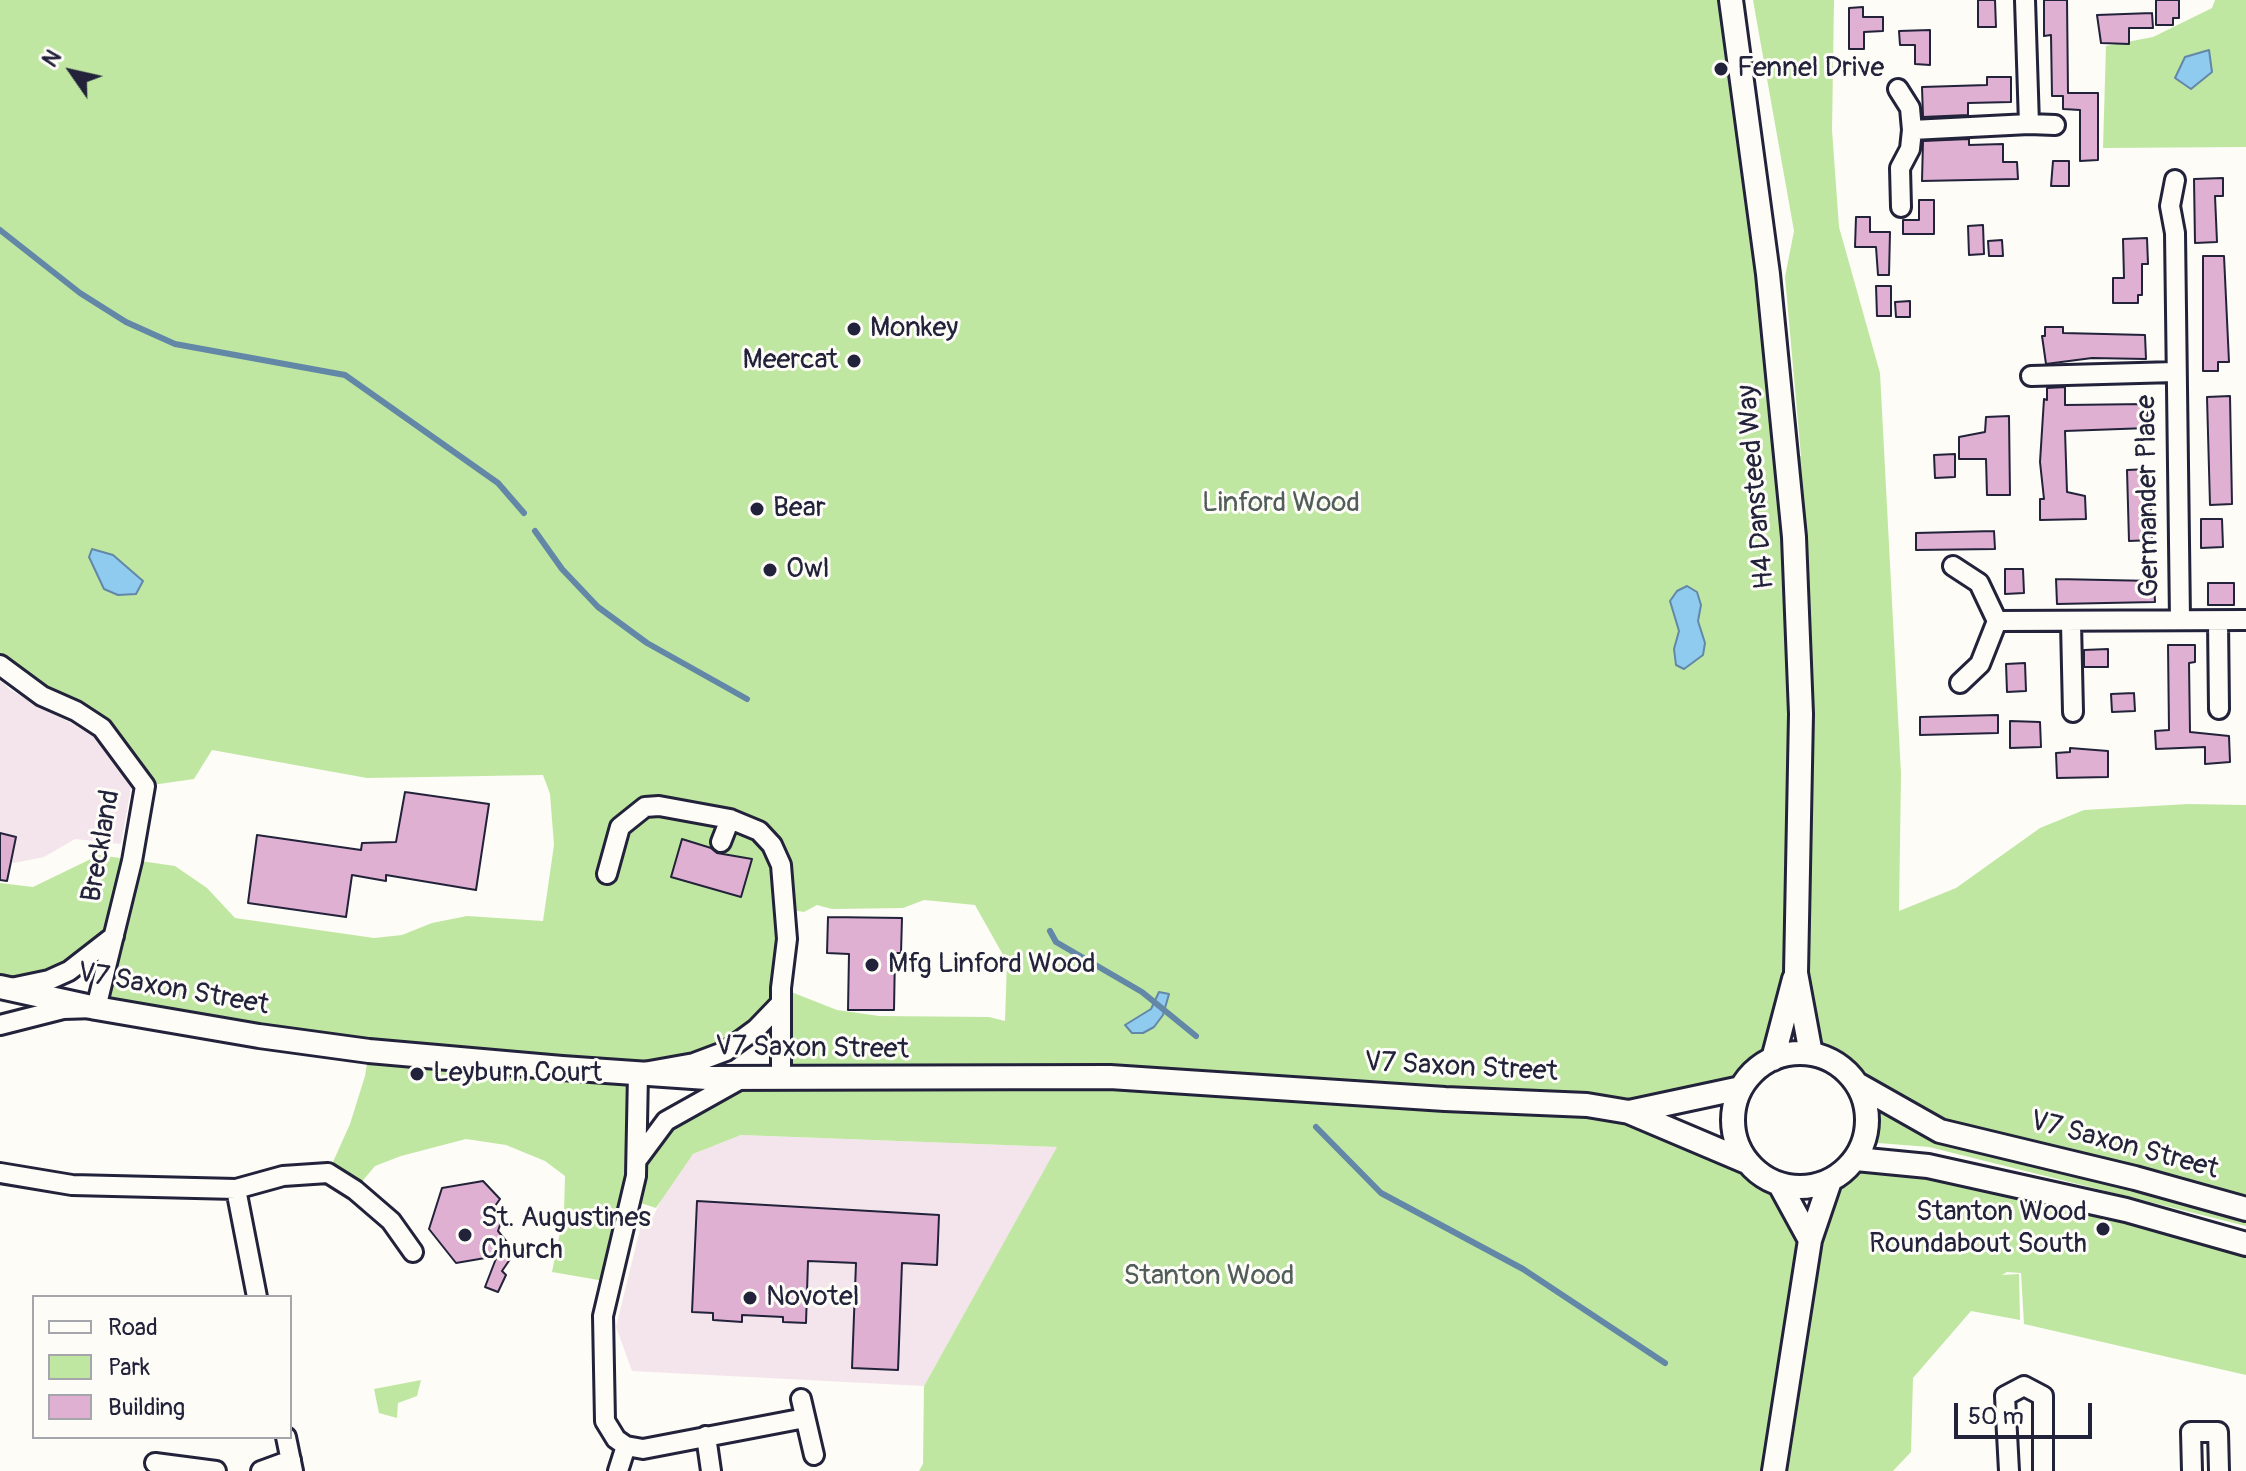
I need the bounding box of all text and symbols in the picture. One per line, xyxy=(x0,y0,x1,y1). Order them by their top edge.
north arrow xyxy=(32,32,112,112)
text: N xyxy=(36,45,68,73)
place label: Fennel Drive xyxy=(1737,52,1884,86)
marker: Fennel Drive xyxy=(1712,60,1730,78)
place label: Monkey xyxy=(870,312,958,346)
marker: Monkey xyxy=(845,320,863,338)
place label: Meercat xyxy=(743,344,838,378)
marker: Meercat xyxy=(845,352,863,370)
street label: H4 Dansteed Way xyxy=(1731,383,1783,591)
street label: Germander Place xyxy=(2130,395,2168,597)
park label: Linford Wood xyxy=(1202,487,1360,521)
place label: Bear xyxy=(773,492,826,526)
marker: Bear xyxy=(748,500,766,518)
place label: Owl xyxy=(786,553,829,587)
marker: Owl xyxy=(761,561,779,579)
street label: Breckland xyxy=(76,787,128,905)
place label: Mfg Linford Wood xyxy=(888,948,1096,982)
marker: Mfg Linford Wood xyxy=(863,956,881,974)
street label: V7 Saxon Street xyxy=(75,957,271,1023)
street label: V7 Saxon Street xyxy=(715,1031,909,1067)
street label: V7 Saxon Street xyxy=(1363,1046,1559,1090)
place label: Leyburn Court xyxy=(433,1057,602,1091)
marker: Leyburn Court xyxy=(408,1065,426,1083)
street label: V7 Saxon Street xyxy=(2026,1105,2222,1187)
place label: Stanton Wood Roundabout South xyxy=(1869,1196,2087,1262)
place label: St. Augustines Church xyxy=(481,1202,651,1268)
marker: Stanton Wood Roundabout South xyxy=(2094,1220,2112,1238)
marker: St. Augustines Church xyxy=(456,1226,474,1244)
park label: Stanton Wood xyxy=(1123,1260,1295,1294)
place label: Novotel xyxy=(766,1281,859,1315)
marker: Novotel xyxy=(741,1289,759,1307)
legend xyxy=(32,1295,292,1439)
text: Road xyxy=(108,1313,158,1342)
text: Park xyxy=(108,1353,150,1382)
scale bar xyxy=(1958,1387,2096,1437)
text: Building xyxy=(108,1393,185,1422)
text: 50 m xyxy=(1968,1402,2024,1431)

